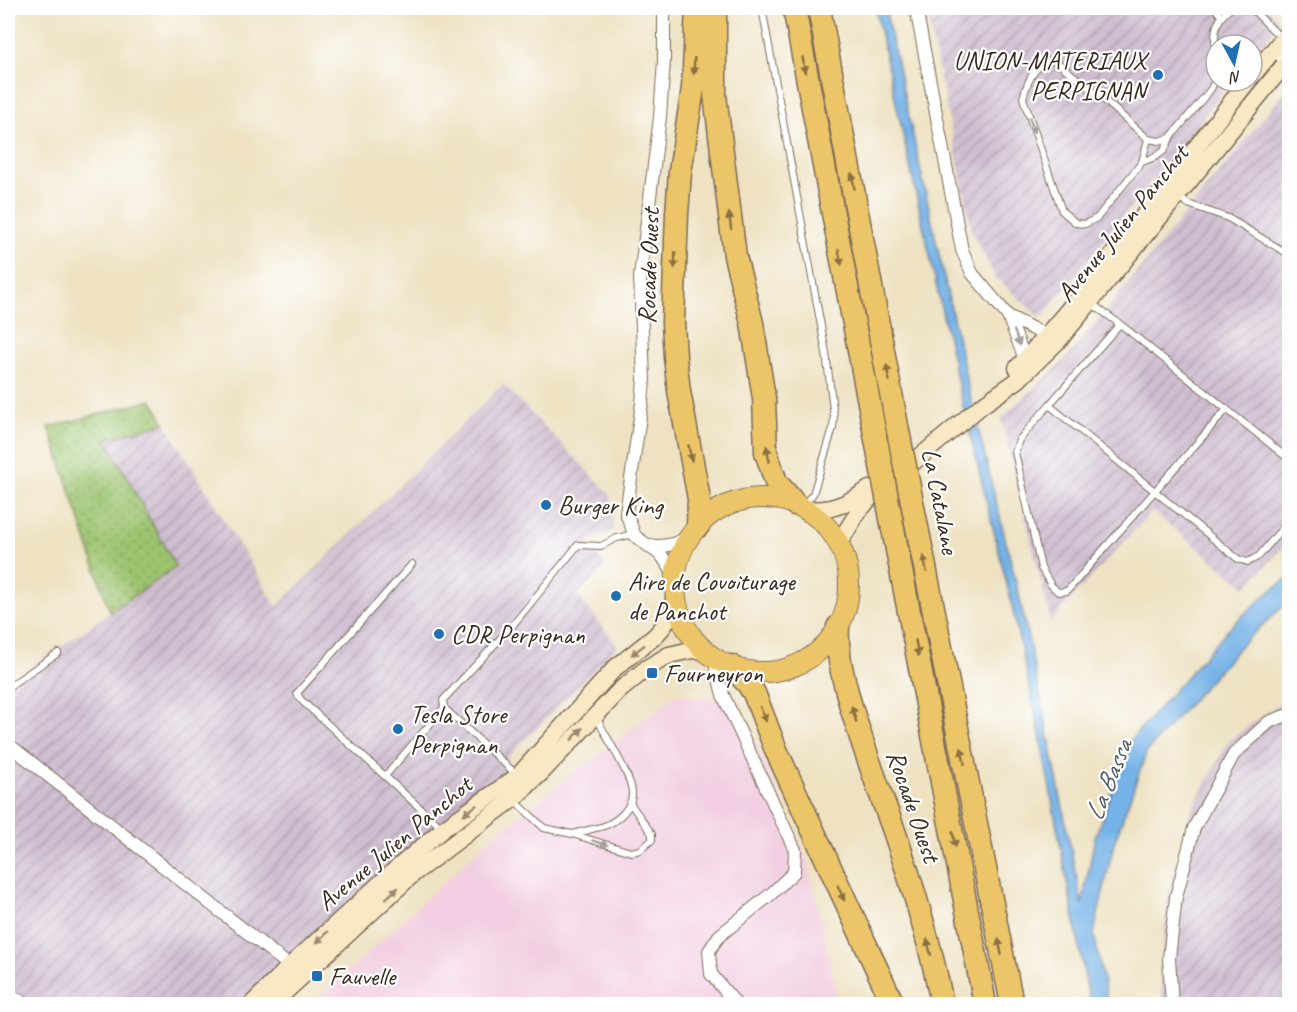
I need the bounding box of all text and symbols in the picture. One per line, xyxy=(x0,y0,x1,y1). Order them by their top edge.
north arrow xyxy=(1204,33,1264,93)
place label: UNION-MATERIAUX PERPIGNAN xyxy=(953,44,1150,107)
one-way arrow xyxy=(690,56,699,75)
one-way arrow xyxy=(800,56,809,75)
text: N xyxy=(1227,66,1242,88)
marker: UNION-MATERIAUX PERPIGNAN xyxy=(1151,68,1165,82)
one-way arrow xyxy=(1028,116,1038,134)
street label: Avenue Julien Panchot xyxy=(1049,136,1197,308)
one-way arrow xyxy=(848,172,857,191)
street label: Rocade Ouest xyxy=(630,205,667,325)
one-way arrow xyxy=(726,211,735,230)
one-way arrow xyxy=(836,247,845,266)
one-way arrow xyxy=(670,250,680,269)
one-way arrow xyxy=(1012,329,1022,347)
one-way arrow xyxy=(883,364,892,383)
one-way arrow xyxy=(686,444,695,463)
one-way arrow xyxy=(763,444,772,463)
street label: La Catalane xyxy=(914,445,967,558)
place label: Burger King xyxy=(558,489,664,522)
marker: Burger King xyxy=(539,498,553,512)
one-way arrow xyxy=(920,555,929,574)
place label: Aire de Covoiturage de Panchot xyxy=(628,565,796,628)
marker: Aire de Covoiturage de Panchot xyxy=(609,589,623,603)
place label: CDR Perpignan xyxy=(451,618,585,651)
marker: CDR Perpignan xyxy=(432,627,446,641)
one-way arrow xyxy=(913,639,922,658)
one-way arrow xyxy=(630,643,646,656)
place label: Fourneyron xyxy=(664,657,763,690)
marker: Fourneyron xyxy=(645,666,659,680)
place label: Tesla Store Perpignan xyxy=(410,698,509,761)
one-way arrow xyxy=(759,705,768,723)
one-way arrow xyxy=(849,705,858,723)
marker: Tesla Store Perpignan xyxy=(391,722,405,736)
one-way arrow xyxy=(570,727,584,741)
water label: La Bassa xyxy=(1077,732,1141,825)
street label: Rocade Ouest xyxy=(879,746,949,869)
one-way arrow xyxy=(958,746,967,765)
street label: Avenue Julien Panchot xyxy=(310,767,480,918)
one-way arrow xyxy=(463,804,479,816)
one-way arrow xyxy=(949,830,958,849)
one-way arrow xyxy=(591,838,609,848)
one-way arrow xyxy=(836,884,846,902)
one-way arrow xyxy=(384,887,399,900)
one-way arrow xyxy=(316,929,330,943)
one-way arrow xyxy=(995,937,1004,956)
one-way arrow xyxy=(924,938,934,957)
place label: Fauvelle xyxy=(329,960,398,993)
marker: Fauvelle xyxy=(310,969,324,983)

